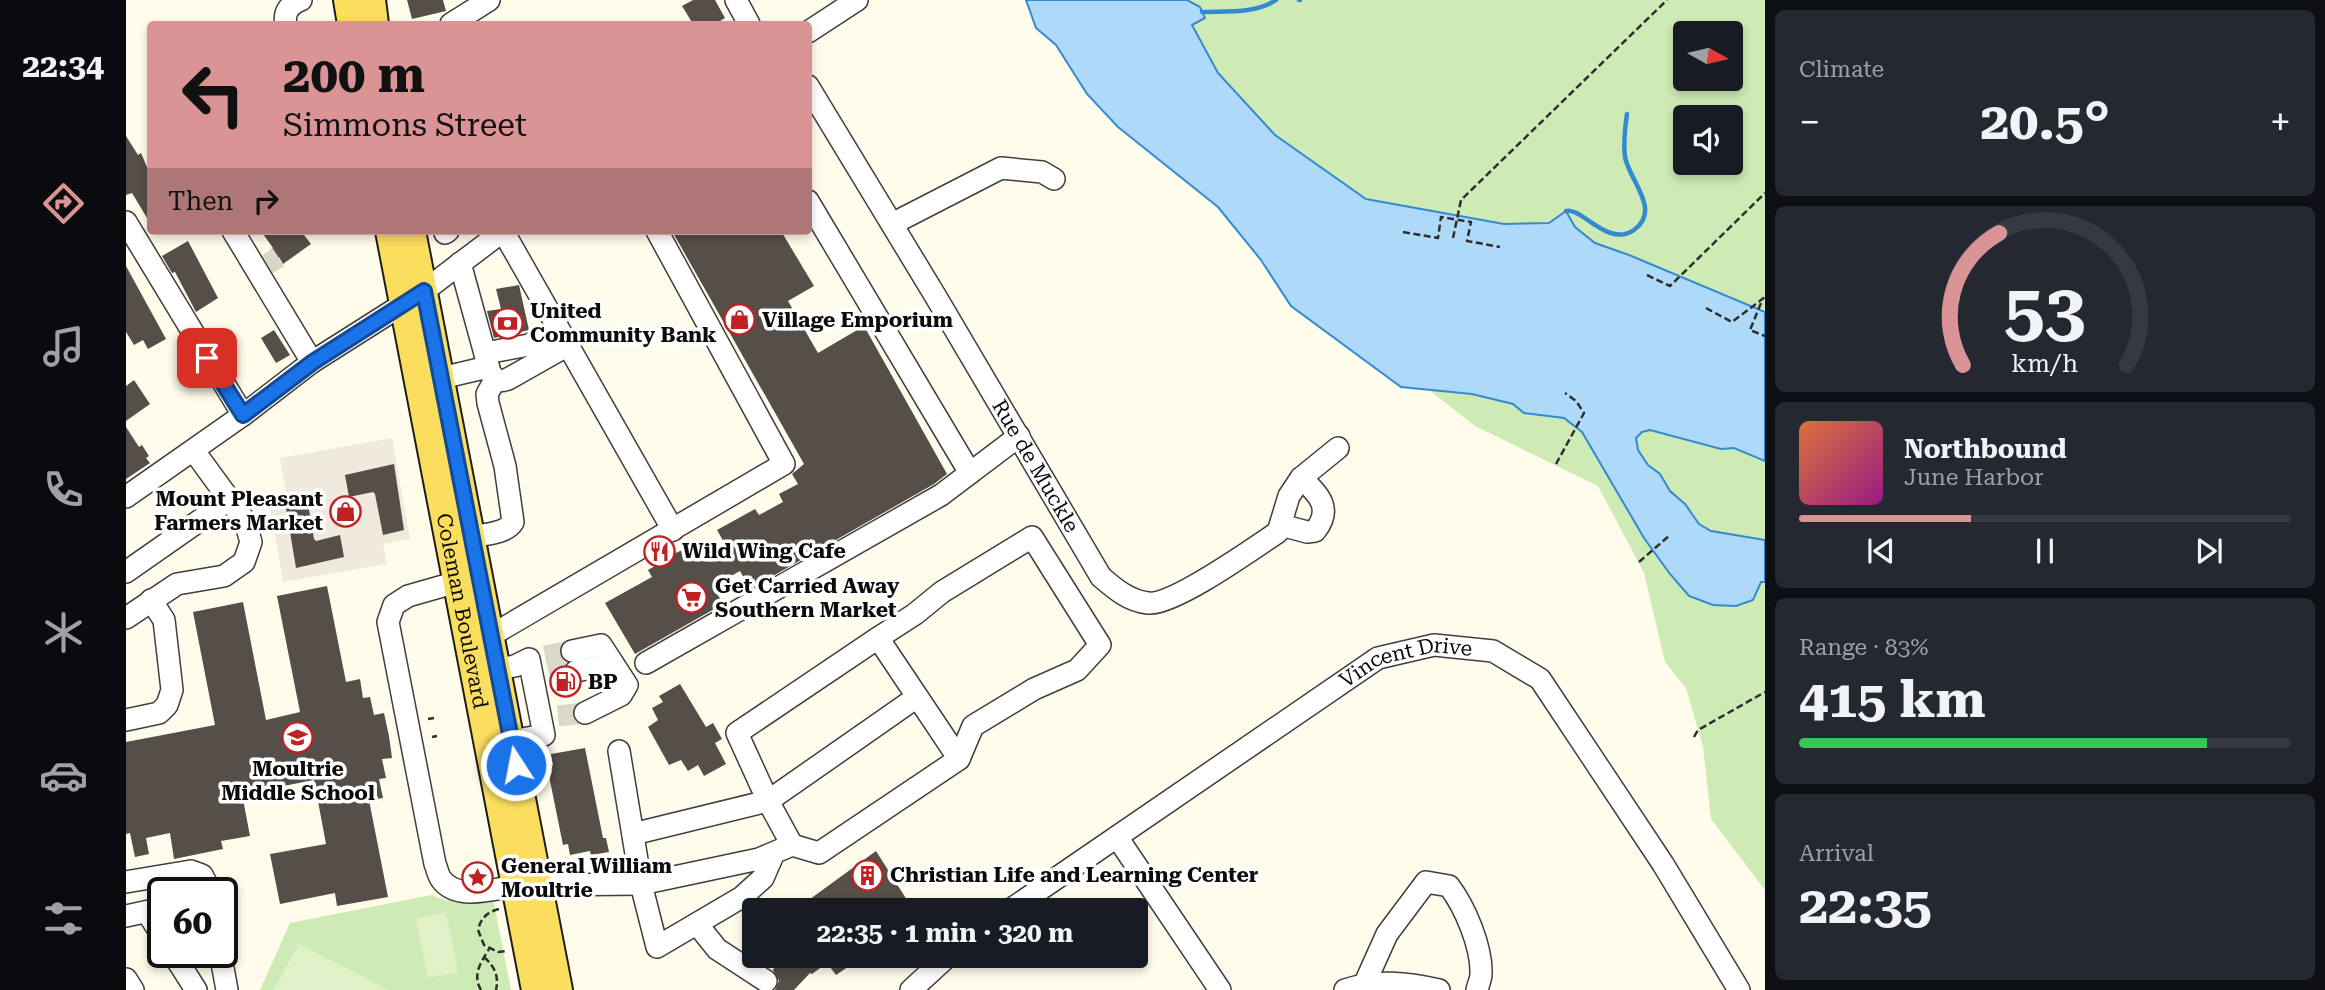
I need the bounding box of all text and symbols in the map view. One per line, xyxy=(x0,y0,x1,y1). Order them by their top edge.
north arrow xyxy=(1673,21,1743,91)
map controls xyxy=(1673,21,1743,175)
text: 22:34 xyxy=(22,47,104,85)
text: 200 m xyxy=(283,47,425,104)
icon: left xyxy=(168,49,259,140)
text: Climate xyxy=(1799,56,1884,83)
text: 20.5° xyxy=(1980,91,2110,152)
text: − xyxy=(1799,100,1820,144)
text: + xyxy=(2270,100,2291,144)
button: sound xyxy=(1673,105,1743,175)
text: Simmons Street xyxy=(283,106,527,144)
icon: directions xyxy=(39,179,88,228)
icon: right xyxy=(247,182,285,220)
text: Then xyxy=(168,186,233,216)
text: 53 xyxy=(2004,268,2086,353)
place label: United Community Bank xyxy=(530,299,717,347)
shop icon: Village Emporium xyxy=(722,303,756,337)
bank icon: United Community Bank xyxy=(490,306,524,340)
place label: Village Emporium xyxy=(762,308,953,332)
icon: music xyxy=(39,322,88,371)
pin xyxy=(177,328,237,388)
icon: arrive xyxy=(188,339,226,377)
text: km/h xyxy=(2012,349,2078,378)
street label: Rue de Muckle xyxy=(987,395,1084,537)
text: Northbound xyxy=(1904,434,2067,464)
text: June Harbor xyxy=(1904,464,2044,491)
icon: phone xyxy=(39,465,88,514)
place label: Mount Pleasant Farmers Market xyxy=(154,487,323,535)
shop icon: Mount Pleasant Farmers Market xyxy=(329,494,363,528)
street label: Coleman Boulevard xyxy=(432,511,493,711)
icon: previous xyxy=(1862,532,1900,570)
icon: pause xyxy=(2026,532,2064,570)
icon: next xyxy=(2190,532,2228,570)
restaurant icon: Wild Wing Cafe xyxy=(642,534,676,568)
place label: Wild Wing Cafe xyxy=(682,539,846,563)
place label: Get Carried Away Southern Market xyxy=(715,574,900,622)
supermarket icon: Get Carried Away Southern Market xyxy=(675,581,709,615)
icon: climate xyxy=(39,608,88,657)
street label: Vincent Drive xyxy=(1335,633,1473,693)
text: Range · 83% xyxy=(1799,634,1928,661)
fuel station icon: BP xyxy=(548,665,582,699)
text: 415 km xyxy=(1799,669,1986,730)
place label: BP xyxy=(588,670,618,694)
school or university icon: Moultrie Middle School xyxy=(281,720,315,754)
position arrow xyxy=(479,728,553,802)
icon: car xyxy=(39,751,88,800)
place label: Moultrie Middle School xyxy=(221,757,375,805)
text: Arrival xyxy=(1799,840,1874,867)
place label: General William Moultrie xyxy=(501,854,672,902)
building icon: Christian Life and Learning Center xyxy=(850,858,884,892)
place icon: General William Moultrie xyxy=(461,861,495,895)
place label: Christian Life and Learning Center xyxy=(890,863,1259,887)
text: 22:35 xyxy=(1799,875,1932,936)
speed limit sign: 60 xyxy=(147,877,238,968)
icon: filters xyxy=(39,894,88,943)
text: 22:35 · 1 min · 320 m xyxy=(817,918,1073,948)

